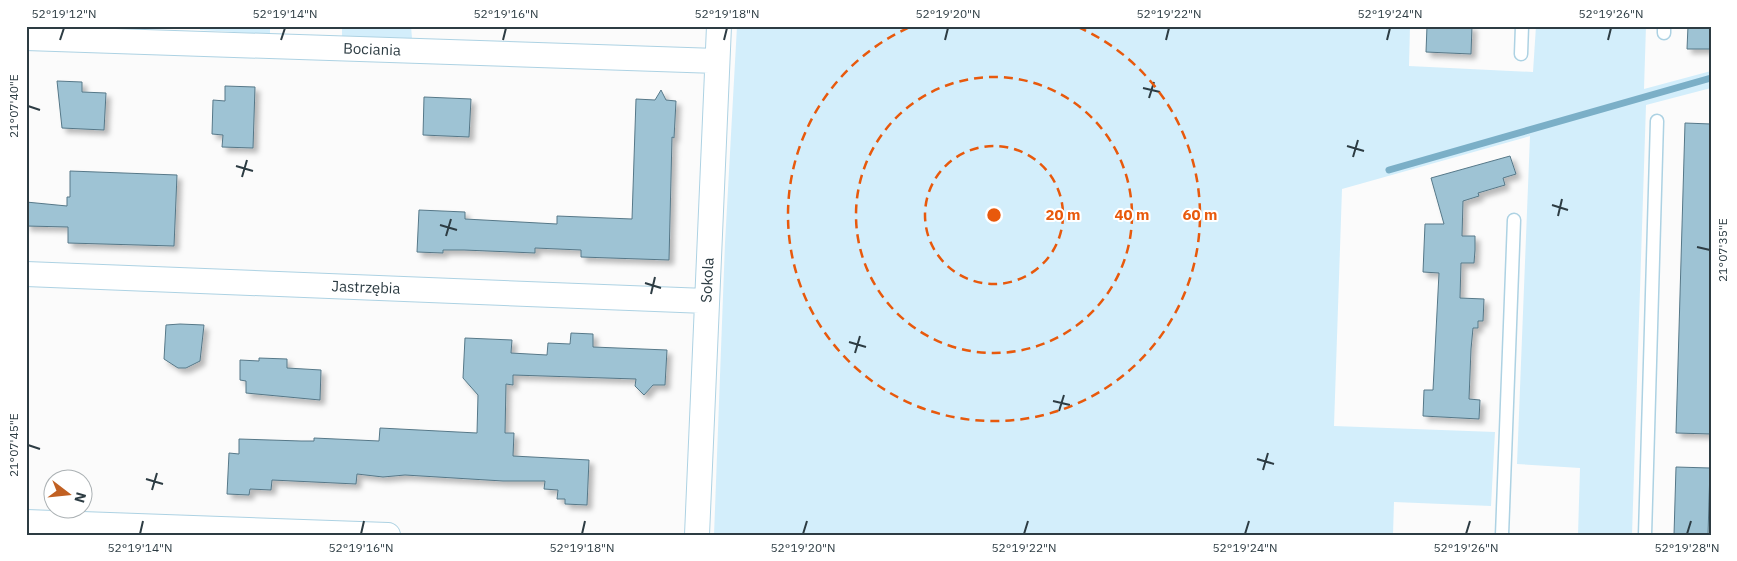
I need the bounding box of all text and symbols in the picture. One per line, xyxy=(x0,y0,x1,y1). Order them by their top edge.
text: 52°19'12"N xyxy=(31,6,97,21)
text: 52°19'14"N xyxy=(252,6,318,21)
text: 52°19'16"N xyxy=(473,6,539,21)
text: 52°19'18"N xyxy=(694,6,760,21)
text: 52°19'20"N xyxy=(915,6,981,21)
text: 52°19'22"N xyxy=(1136,6,1202,21)
text: 52°19'24"N xyxy=(1357,6,1423,21)
text: 52°19'26"N xyxy=(1578,6,1644,21)
street label: Bociania xyxy=(343,38,401,60)
text: 21°07'40"E xyxy=(6,74,21,138)
text: 20 m xyxy=(1046,205,1080,224)
text: 40 m xyxy=(1115,205,1149,224)
text: 60 m xyxy=(1183,205,1217,224)
centre of rings xyxy=(985,206,1003,224)
text: 21°07'35"E xyxy=(1715,218,1730,282)
street label: Sokola xyxy=(696,257,718,303)
street label: Jastrzębia xyxy=(331,276,401,298)
text: 21°07'45"E xyxy=(6,413,21,477)
north arrow xyxy=(42,468,92,518)
text: N xyxy=(70,490,91,505)
text: 52°19'14"N xyxy=(107,540,173,555)
text: 52°19'16"N xyxy=(328,540,394,555)
text: 52°19'18"N xyxy=(549,540,615,555)
text: 52°19'20"N xyxy=(770,540,836,555)
text: 52°19'22"N xyxy=(991,540,1057,555)
text: 52°19'24"N xyxy=(1212,540,1278,555)
text: 52°19'26"N xyxy=(1433,540,1499,555)
text: 52°19'28"N xyxy=(1654,540,1720,555)

